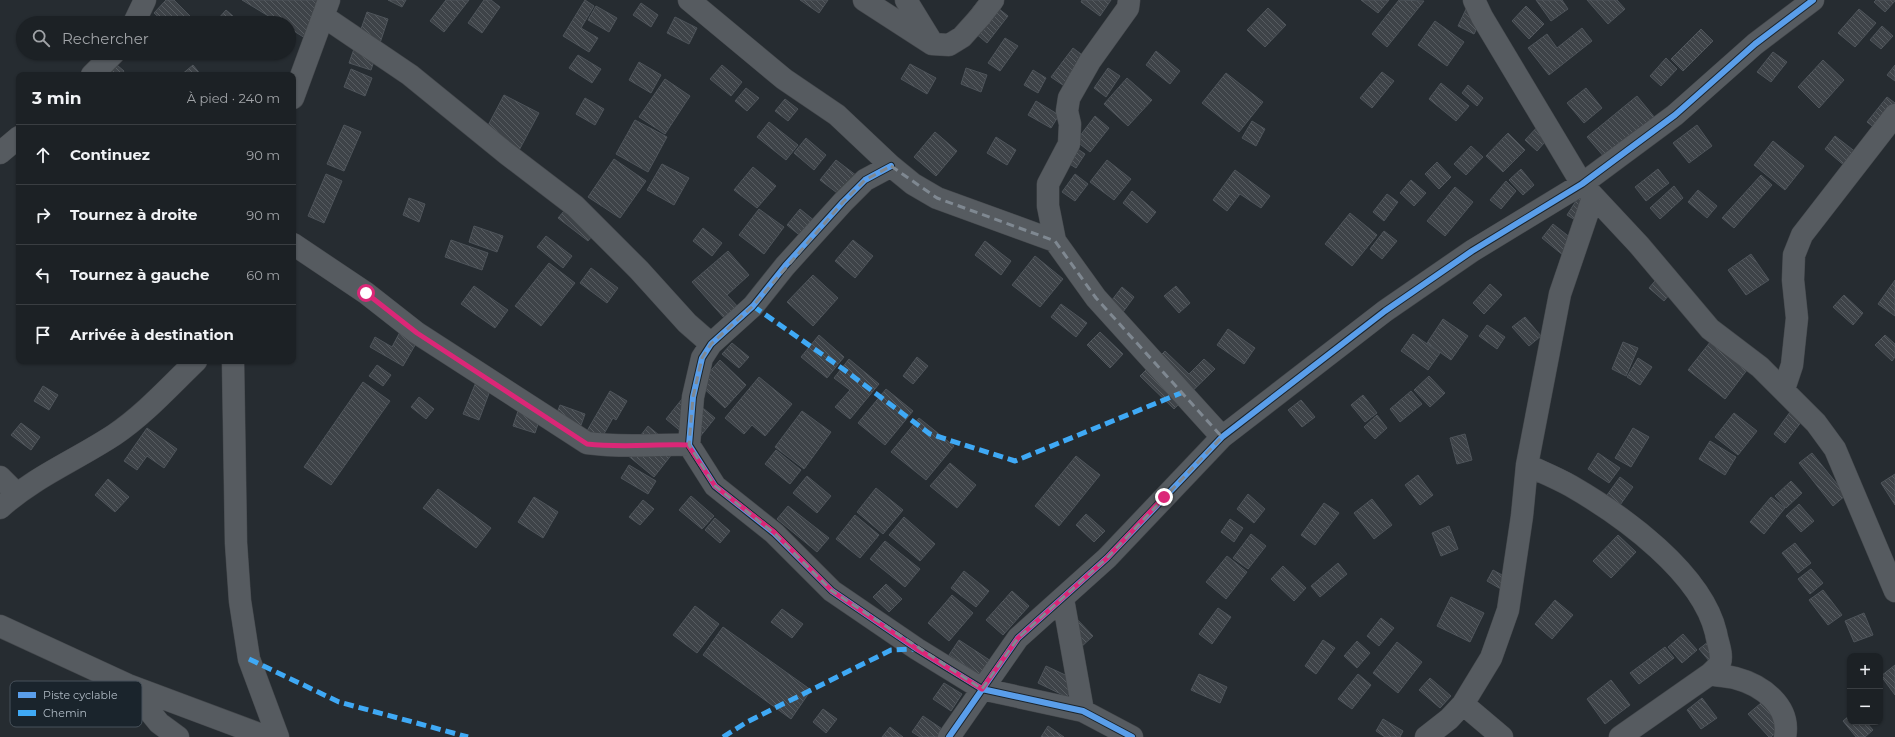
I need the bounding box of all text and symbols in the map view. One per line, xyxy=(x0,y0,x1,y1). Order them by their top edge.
search box xyxy=(16,16,296,60)
icon: search xyxy=(30,27,52,49)
text: Rechercher xyxy=(62,29,149,48)
text: 3 min xyxy=(32,88,82,108)
text: À pied · 240 m xyxy=(187,90,280,106)
icon: ahead xyxy=(32,144,54,166)
text: Continuez xyxy=(70,145,150,164)
text: 90 m xyxy=(246,147,280,163)
icon: right xyxy=(32,204,54,226)
text: Tournez à droite xyxy=(70,205,198,224)
text: 90 m xyxy=(246,207,280,223)
icon: left xyxy=(32,264,54,286)
text: Tournez à gauche xyxy=(70,265,209,284)
text: 60 m xyxy=(246,267,280,283)
route start xyxy=(357,284,375,302)
icon: arrive xyxy=(32,324,54,346)
text: Arrivée à destination xyxy=(70,325,234,344)
route end xyxy=(1155,488,1173,506)
map controls xyxy=(1847,653,1883,725)
button: + xyxy=(1847,653,1883,689)
legend xyxy=(10,681,142,727)
text: Piste cyclable xyxy=(43,688,118,702)
button: − xyxy=(1847,689,1883,725)
text: Chemin xyxy=(43,706,87,720)

